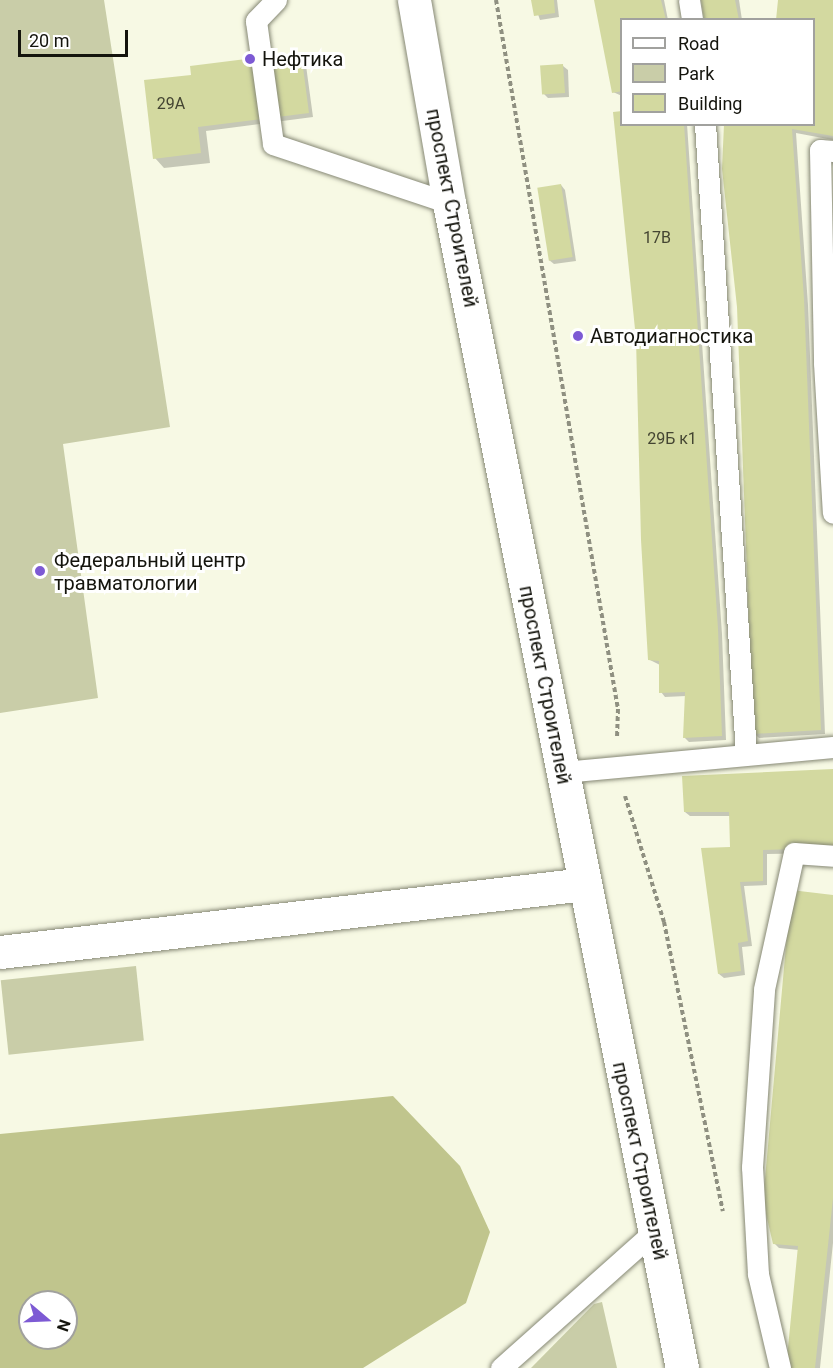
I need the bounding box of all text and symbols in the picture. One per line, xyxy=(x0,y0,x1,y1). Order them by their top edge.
scale bar xyxy=(21,18,130,56)
legend xyxy=(620,18,815,126)
text: 20 m xyxy=(29,30,69,51)
text: Road xyxy=(678,33,719,54)
place label: Нефтика xyxy=(262,47,343,71)
marker: Нефтика xyxy=(243,52,257,66)
text: Park xyxy=(678,63,714,84)
text: Building xyxy=(678,93,742,114)
house number: 29А xyxy=(157,94,185,114)
street label: проспект Строителей xyxy=(421,106,483,310)
house number: 17В xyxy=(643,228,671,248)
place label: Автодиагностика xyxy=(590,324,753,348)
marker: Автодиагностика xyxy=(571,329,585,343)
house number: 29Б к1 xyxy=(647,429,697,449)
place label: Федеральный центр травматологии xyxy=(54,548,246,595)
marker: Федеральный центр травматологии xyxy=(31,562,49,580)
street label: проспект Строителей xyxy=(514,583,576,787)
street label: проспект Строителей xyxy=(607,1060,673,1262)
north arrow xyxy=(18,1290,78,1350)
text: N xyxy=(53,1317,74,1334)

